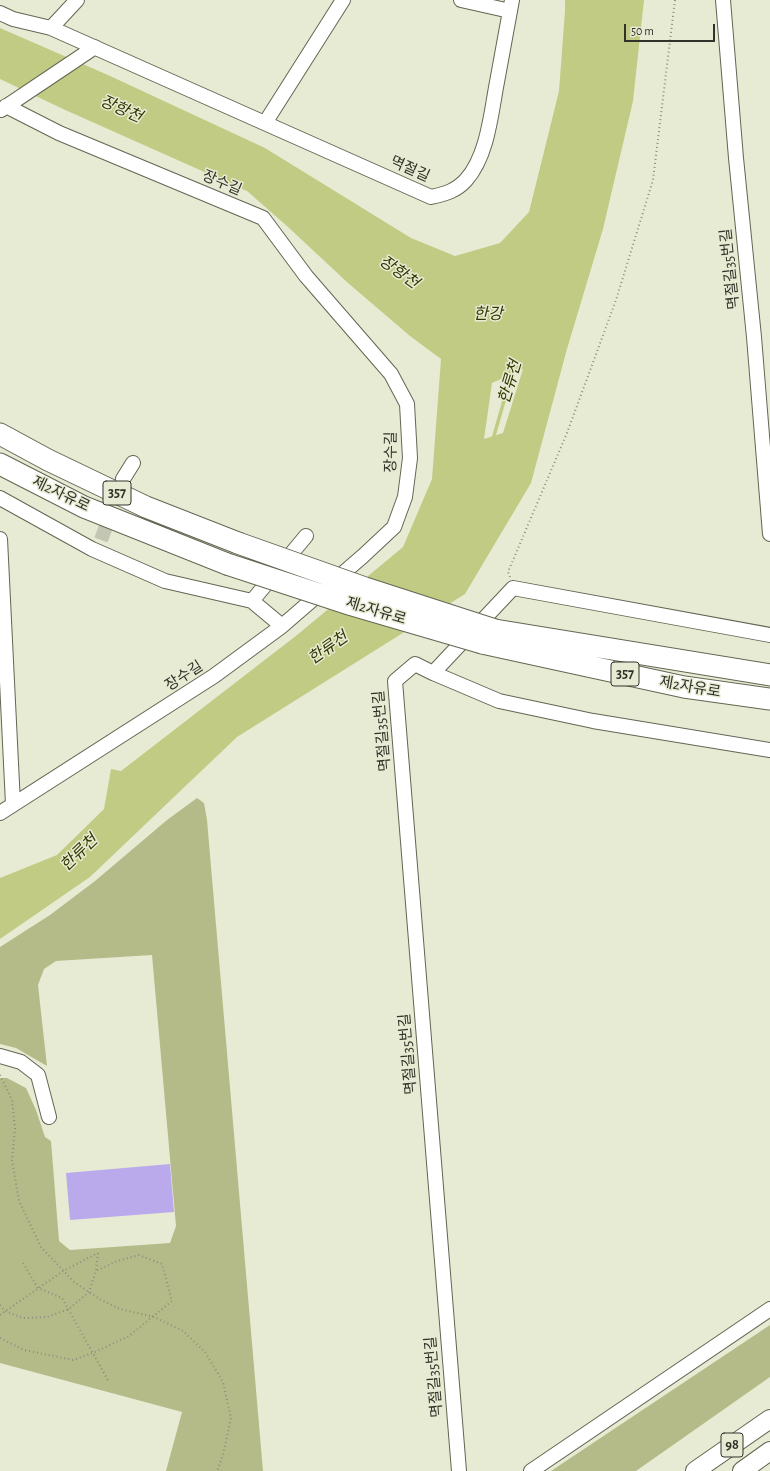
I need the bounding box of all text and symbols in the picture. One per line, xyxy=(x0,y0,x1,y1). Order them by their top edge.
scale bar xyxy=(626,16,717,42)
text: 50 m xyxy=(631,25,654,37)
water label: 장항천 xyxy=(97,91,145,127)
street label: 멱절길 xyxy=(387,152,433,186)
street label: 장수길 xyxy=(199,167,245,199)
street label: 멱절길35번길 xyxy=(717,228,743,310)
water label: 장항천 xyxy=(375,251,423,293)
water label: 한강 xyxy=(473,304,503,324)
water label: 한류천 xyxy=(494,358,526,406)
street label: 장수길 xyxy=(382,431,400,473)
street label: 제2자유로 xyxy=(29,472,93,516)
road number: 357 xyxy=(103,481,131,505)
street label: 제2자유로 xyxy=(344,593,408,629)
water label: 한류천 xyxy=(304,627,352,669)
street label: 장수길 xyxy=(162,657,206,695)
road number: 357 xyxy=(611,662,639,686)
street label: 제2자유로 xyxy=(658,673,722,701)
street label: 멱절길35번길 xyxy=(369,690,395,772)
water label: 한류천 xyxy=(56,831,102,875)
street label: 멱절길35번길 xyxy=(395,1013,421,1095)
street label: 멱절길35번길 xyxy=(421,1336,447,1418)
road number: 98 xyxy=(721,1433,743,1457)

